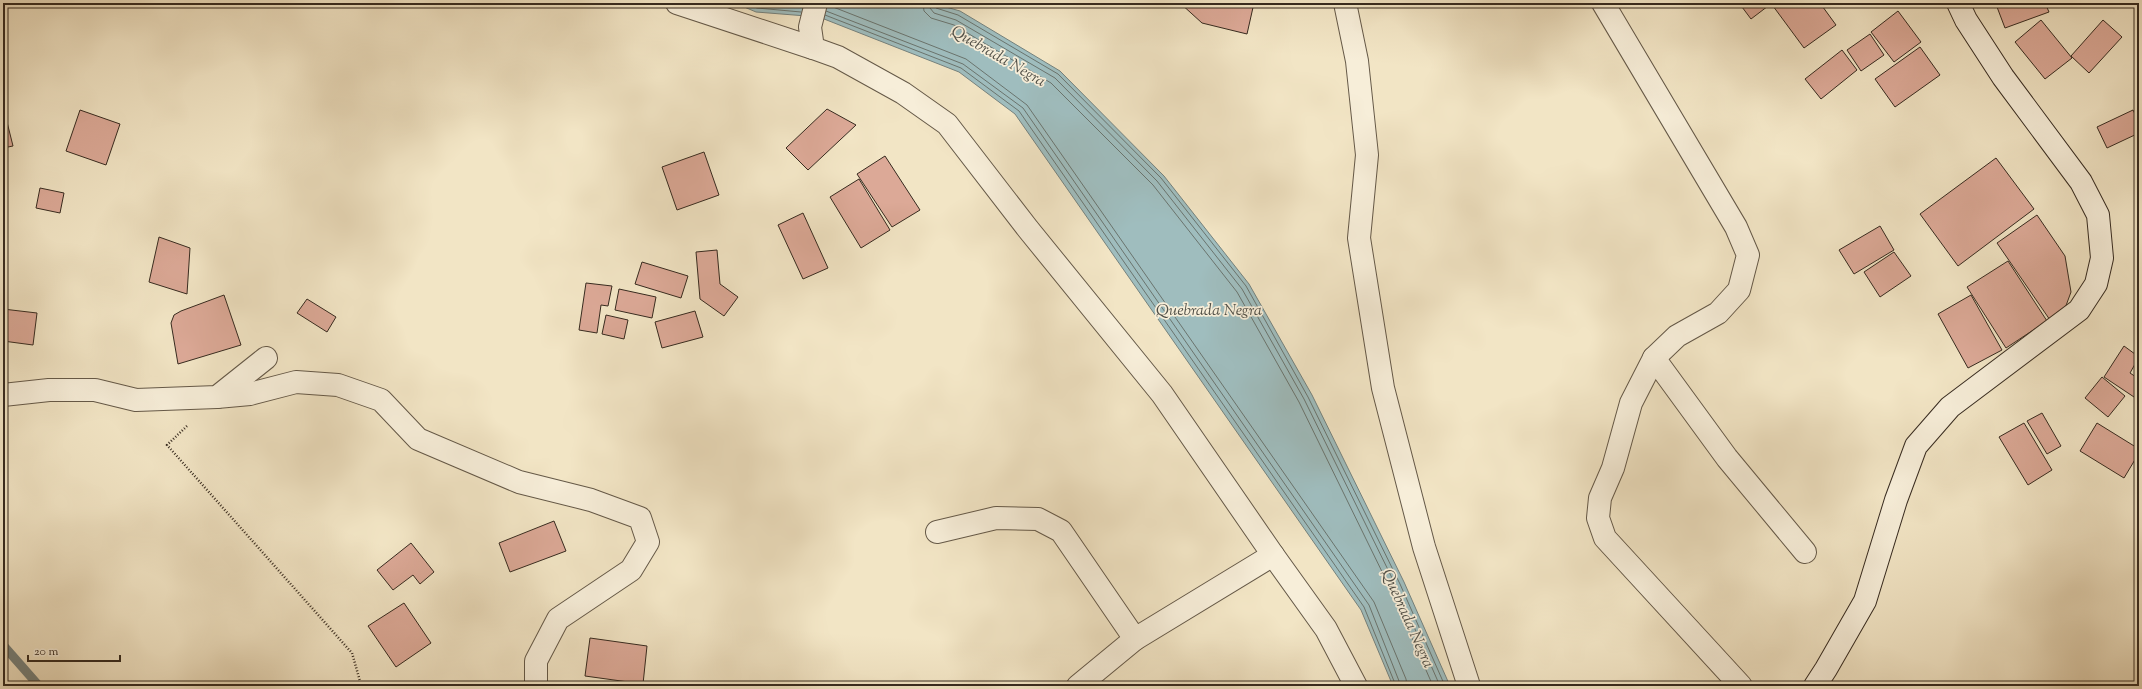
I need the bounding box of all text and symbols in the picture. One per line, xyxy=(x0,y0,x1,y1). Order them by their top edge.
water label: Quebrada Negra xyxy=(946,21,1049,94)
water label: Quebrada Negra xyxy=(1156,300,1262,323)
water label: Quebrada Negra xyxy=(1375,566,1439,672)
scale bar xyxy=(28,637,120,663)
text: 20 m xyxy=(34,643,59,661)

